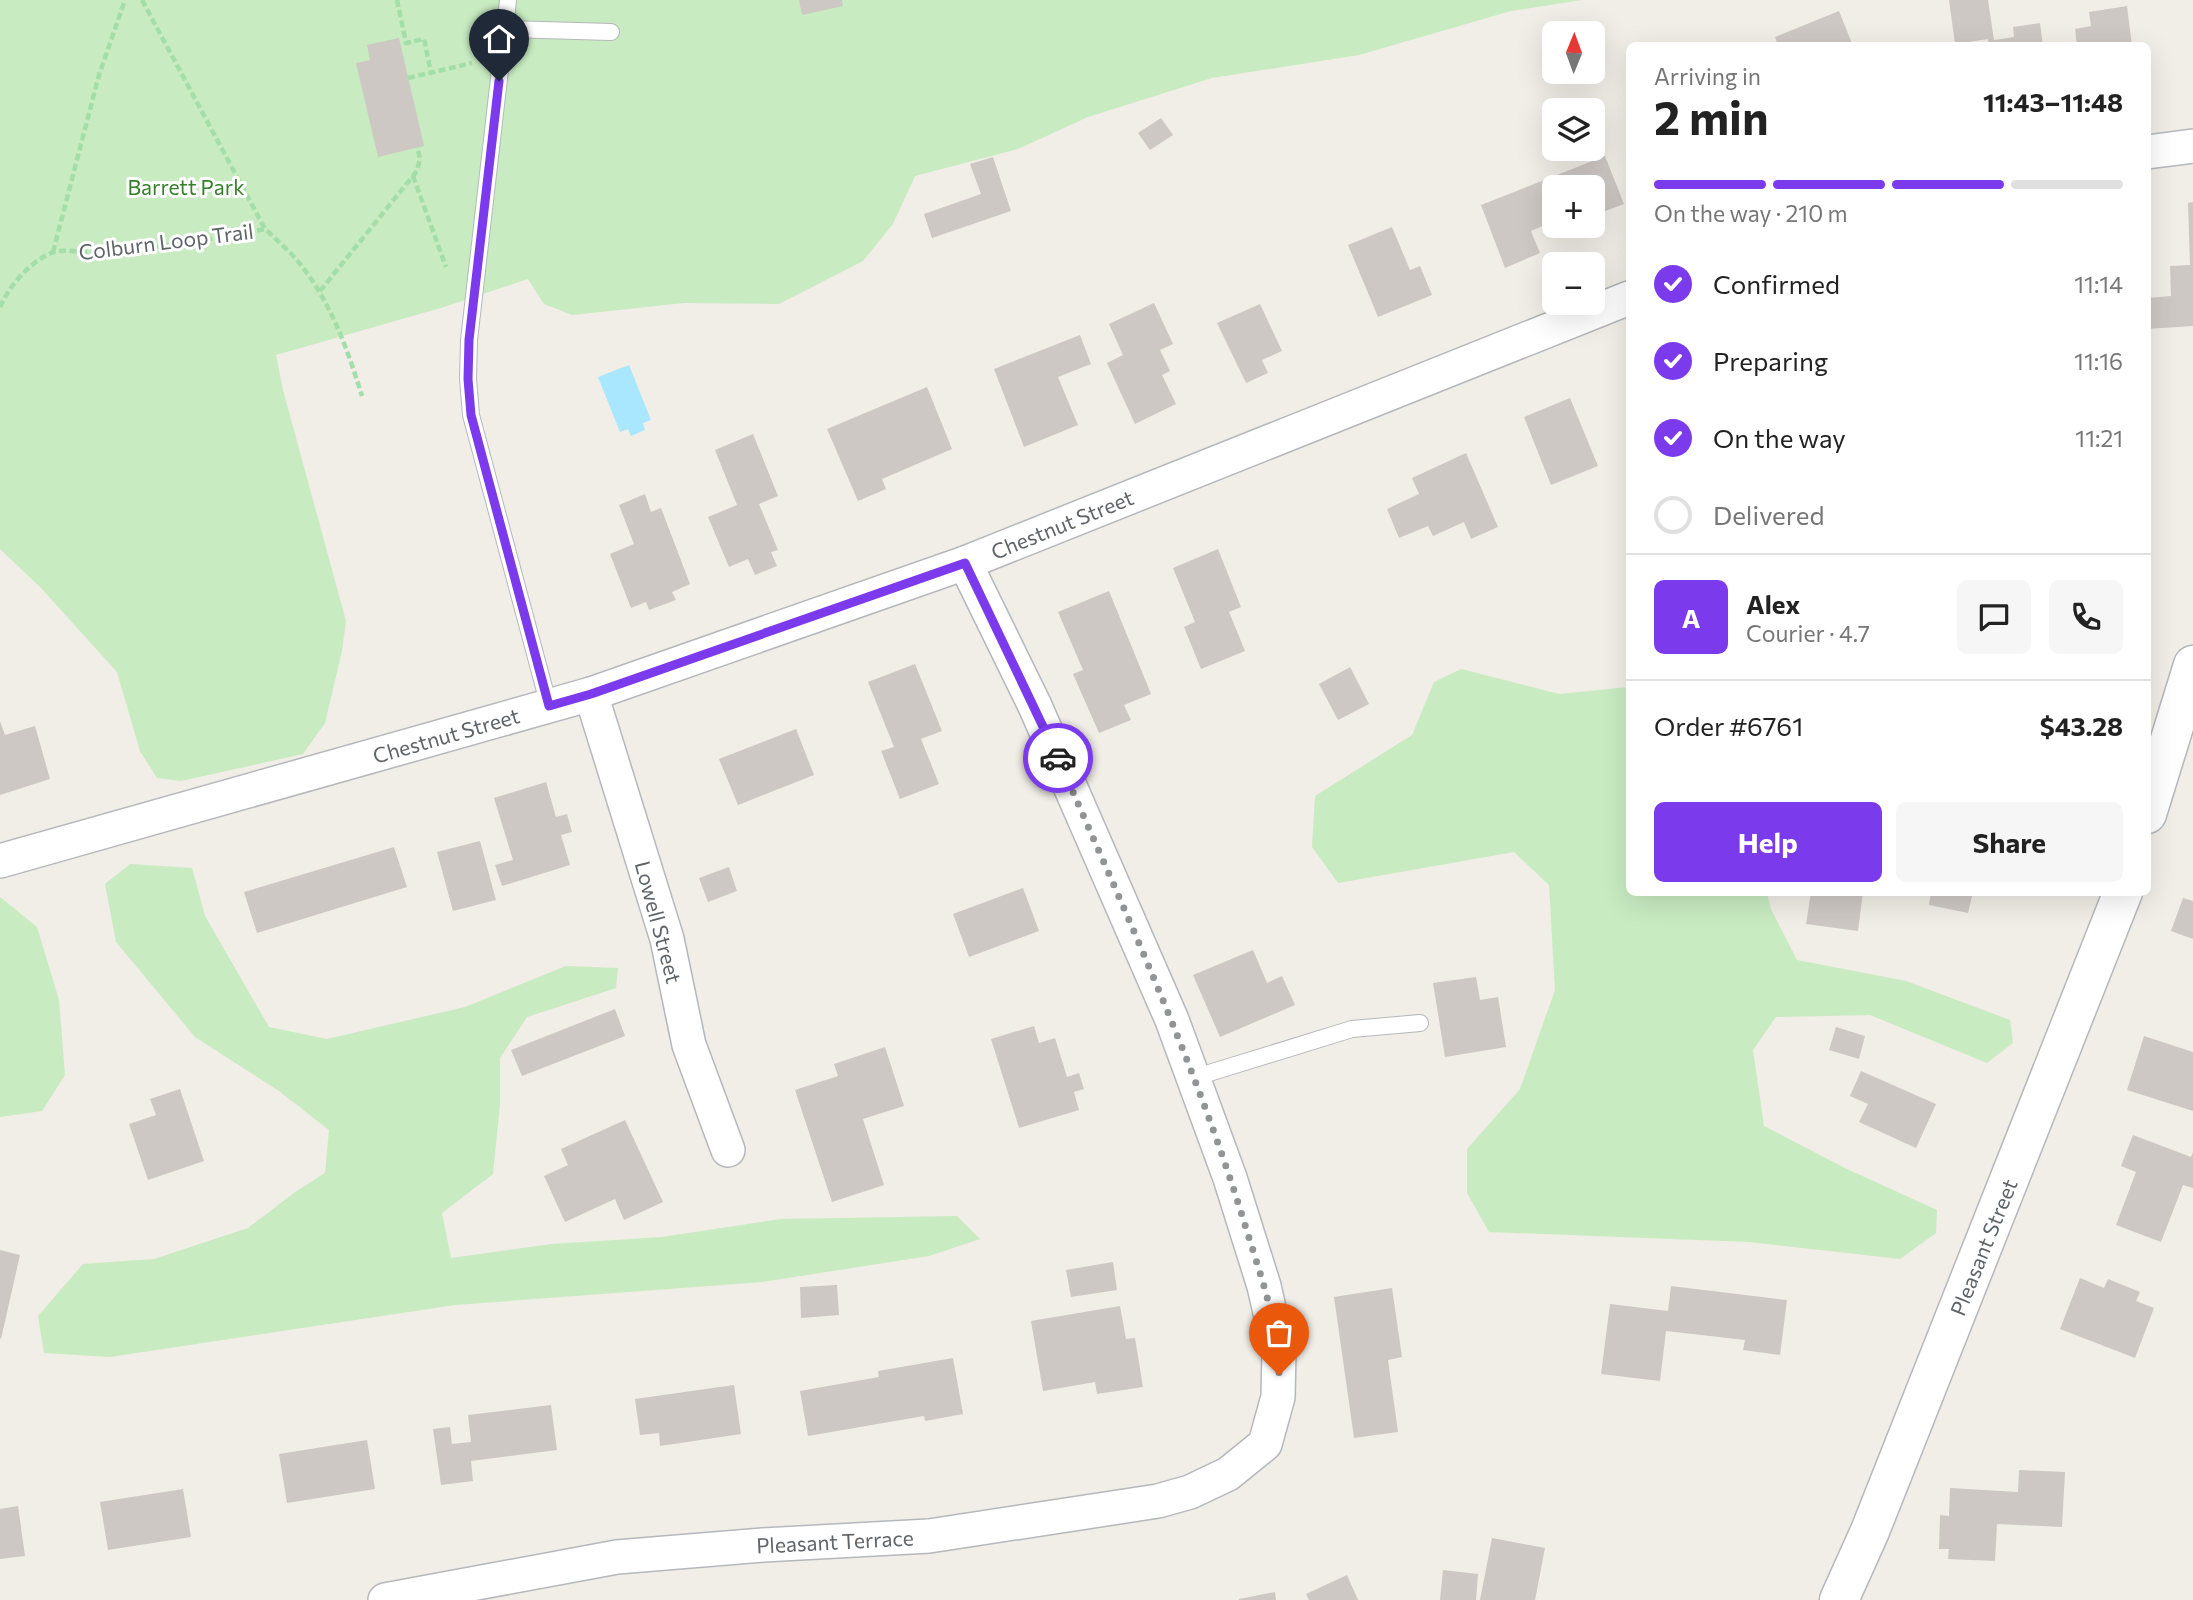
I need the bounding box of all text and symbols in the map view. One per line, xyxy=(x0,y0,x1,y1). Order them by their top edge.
pin xyxy=(469,9,529,81)
icon: home xyxy=(480,20,518,58)
north arrow xyxy=(1542,21,1605,84)
map controls xyxy=(1542,21,1605,315)
text: Arriving in xyxy=(1654,62,1761,90)
text: 11:43–11:48 xyxy=(1983,86,2123,117)
text: 2 min xyxy=(1654,88,1769,144)
button: layers xyxy=(1542,98,1605,161)
park label: Barrett Park xyxy=(127,174,245,199)
button: + xyxy=(1542,175,1605,238)
text: On the way · 210 m xyxy=(1654,199,1848,227)
street label: Colburn Loop Trail xyxy=(77,218,255,264)
button: − xyxy=(1542,252,1605,315)
icon: check xyxy=(1654,265,1692,303)
text: Confirmed xyxy=(1713,268,1840,299)
text: 11:14 xyxy=(2074,270,2123,298)
icon: check xyxy=(1654,342,1692,380)
text: Preparing xyxy=(1713,345,1828,376)
text: 11:16 xyxy=(2074,347,2123,375)
icon: check xyxy=(1654,419,1692,457)
text: On the way xyxy=(1713,422,1846,453)
text: 11:21 xyxy=(2075,424,2123,452)
street label: Chestnut Street xyxy=(987,484,1137,564)
text: Delivered xyxy=(1713,499,1824,530)
button: chat xyxy=(1957,580,2031,654)
button: phone xyxy=(2049,580,2123,654)
text: Alex xyxy=(1746,588,1800,619)
text: A xyxy=(1682,602,1700,633)
text: Courier · 4.7 xyxy=(1746,619,1870,647)
street label: Chestnut Street xyxy=(370,702,522,768)
text: Order #6761 xyxy=(1654,710,1803,741)
text: $43.28 xyxy=(2040,710,2123,741)
courier xyxy=(1023,723,1093,793)
icon: car xyxy=(1039,739,1077,777)
button: Help xyxy=(1654,802,1882,882)
button: Share xyxy=(1896,802,2123,882)
street label: Lowell Street xyxy=(631,858,687,986)
street label: Pleasant Street xyxy=(1944,1175,2022,1319)
pin xyxy=(1249,1303,1309,1375)
icon: bag xyxy=(1260,1314,1298,1352)
street label: Pleasant Terrace xyxy=(756,1524,914,1558)

